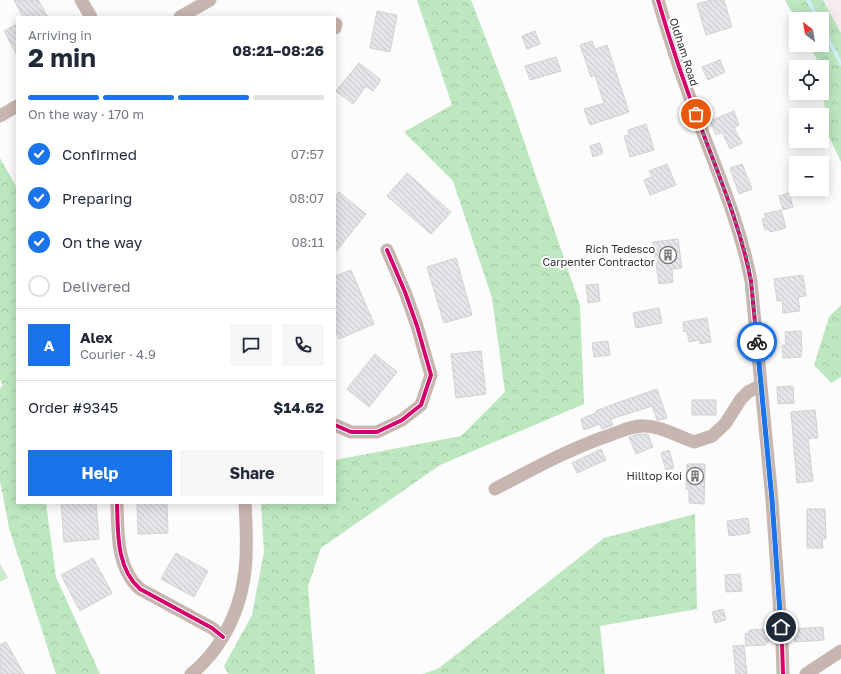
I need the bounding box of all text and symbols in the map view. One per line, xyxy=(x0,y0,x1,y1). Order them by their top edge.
north arrow xyxy=(789,12,829,52)
map controls xyxy=(789,12,829,196)
street label: Oldham Road xyxy=(667,16,702,87)
text: Arriving in xyxy=(28,27,92,43)
text: 08:21–08:26 xyxy=(232,41,324,59)
text: 2 min xyxy=(28,42,96,73)
button: locate xyxy=(789,60,829,100)
pin xyxy=(679,97,713,131)
icon: bag xyxy=(685,103,707,125)
text: On the way · 170 m xyxy=(28,106,144,122)
button: + xyxy=(789,108,829,148)
icon: check xyxy=(28,143,50,165)
text: Confirmed xyxy=(62,145,137,163)
text: 07:57 xyxy=(291,146,324,162)
button: − xyxy=(789,156,829,196)
icon: check xyxy=(28,187,50,209)
text: Preparing xyxy=(62,189,132,207)
text: 08:07 xyxy=(289,190,324,206)
icon: check xyxy=(28,231,50,253)
text: On the way xyxy=(62,233,142,251)
text: 08:11 xyxy=(291,234,324,250)
place label: Rich Tedesco Carpenter Contractor xyxy=(543,242,656,268)
building icon: Rich Tedesco Carpenter Contractor xyxy=(658,245,678,265)
text: Delivered xyxy=(62,277,130,295)
courier xyxy=(737,322,777,362)
button: chat xyxy=(230,324,272,366)
button: phone xyxy=(282,324,324,366)
text: Alex xyxy=(80,328,113,346)
icon: bike xyxy=(746,331,768,353)
text: A xyxy=(44,336,54,354)
text: Courier · 4.9 xyxy=(80,346,156,362)
text: Order #9345 xyxy=(28,398,118,416)
text: $14.62 xyxy=(273,398,324,416)
button: Help xyxy=(28,450,172,496)
button: Share xyxy=(180,450,324,496)
building icon: Hilltop Koi xyxy=(685,466,705,486)
place label: Hilltop Koi xyxy=(626,469,682,482)
pin xyxy=(764,610,798,644)
icon: home xyxy=(770,616,792,638)

